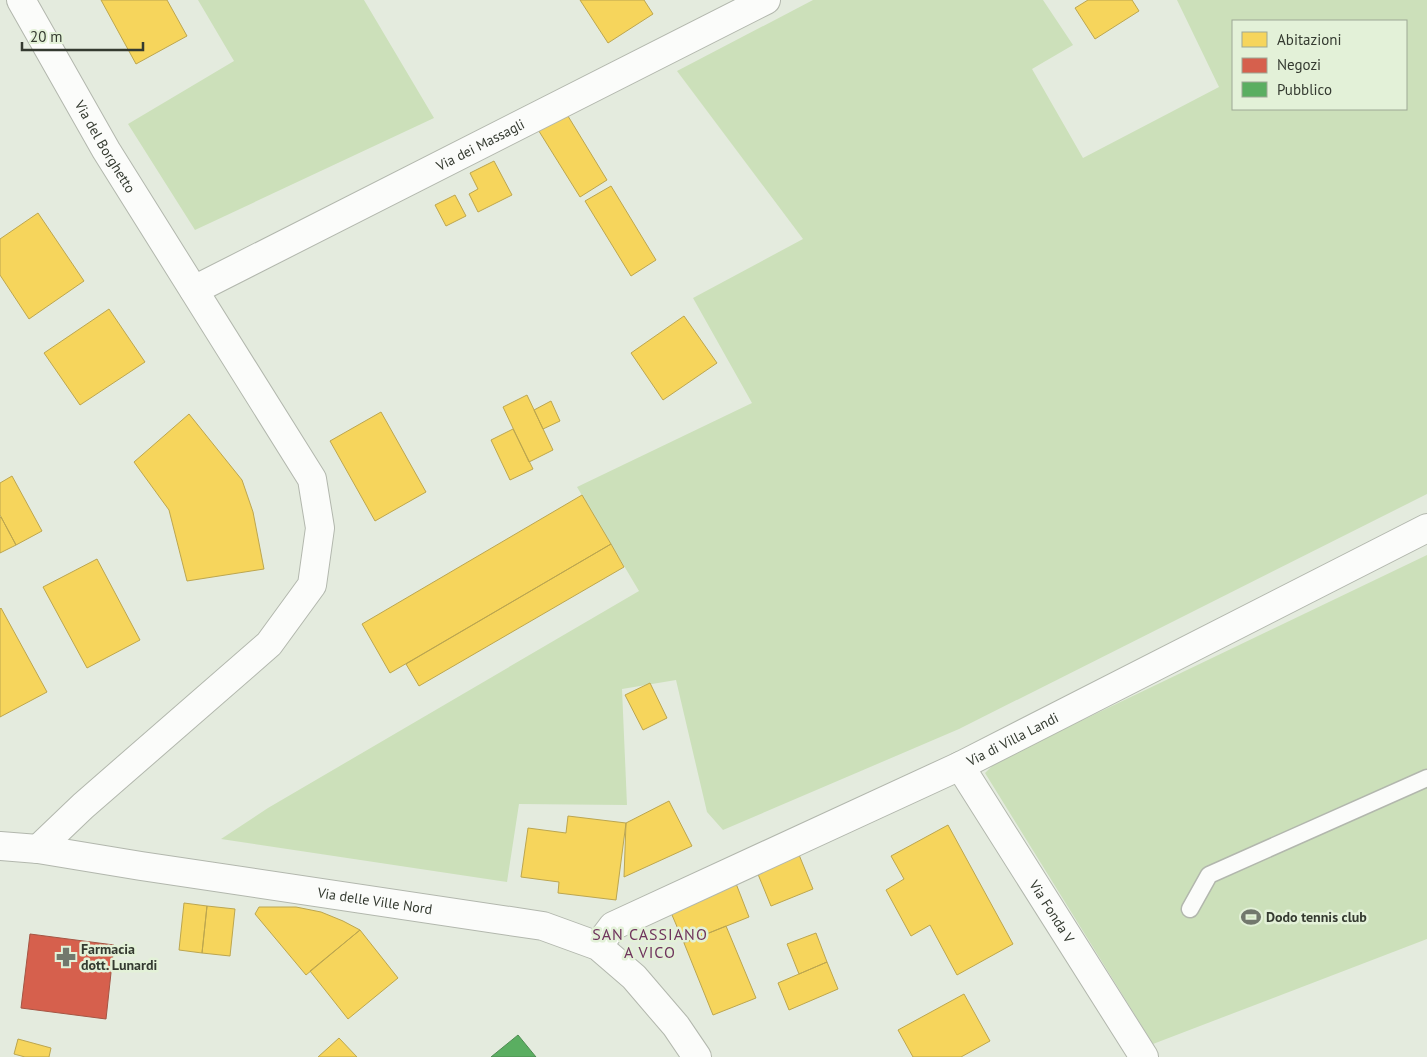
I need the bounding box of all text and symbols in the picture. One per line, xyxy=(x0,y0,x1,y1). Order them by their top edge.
scale bar xyxy=(22,20,144,52)
legend xyxy=(1232,20,1407,110)
text: 20 m xyxy=(30,27,63,46)
text: Abitazioni xyxy=(1277,30,1341,49)
text: Negozi xyxy=(1277,55,1321,74)
text: Pubblico xyxy=(1277,80,1332,99)
street label: Via del Borghetto xyxy=(70,96,140,196)
street label: Via dei Massagli xyxy=(432,115,528,175)
street label: Via di Villa Landi xyxy=(963,708,1061,771)
street label: Via Fonda V xyxy=(1025,876,1078,946)
street label: Via delle Ville Nord xyxy=(315,883,433,918)
sports icon: Dodo tennis club xyxy=(1240,906,1262,928)
place label: Dodo tennis club xyxy=(1266,908,1367,926)
district label: SAN CASSIANO A VICO xyxy=(592,924,708,962)
place label: Farmacia dott. Lunardi xyxy=(81,940,158,974)
pharmacy icon: Farmacia dott. Lunardi xyxy=(55,946,77,968)

